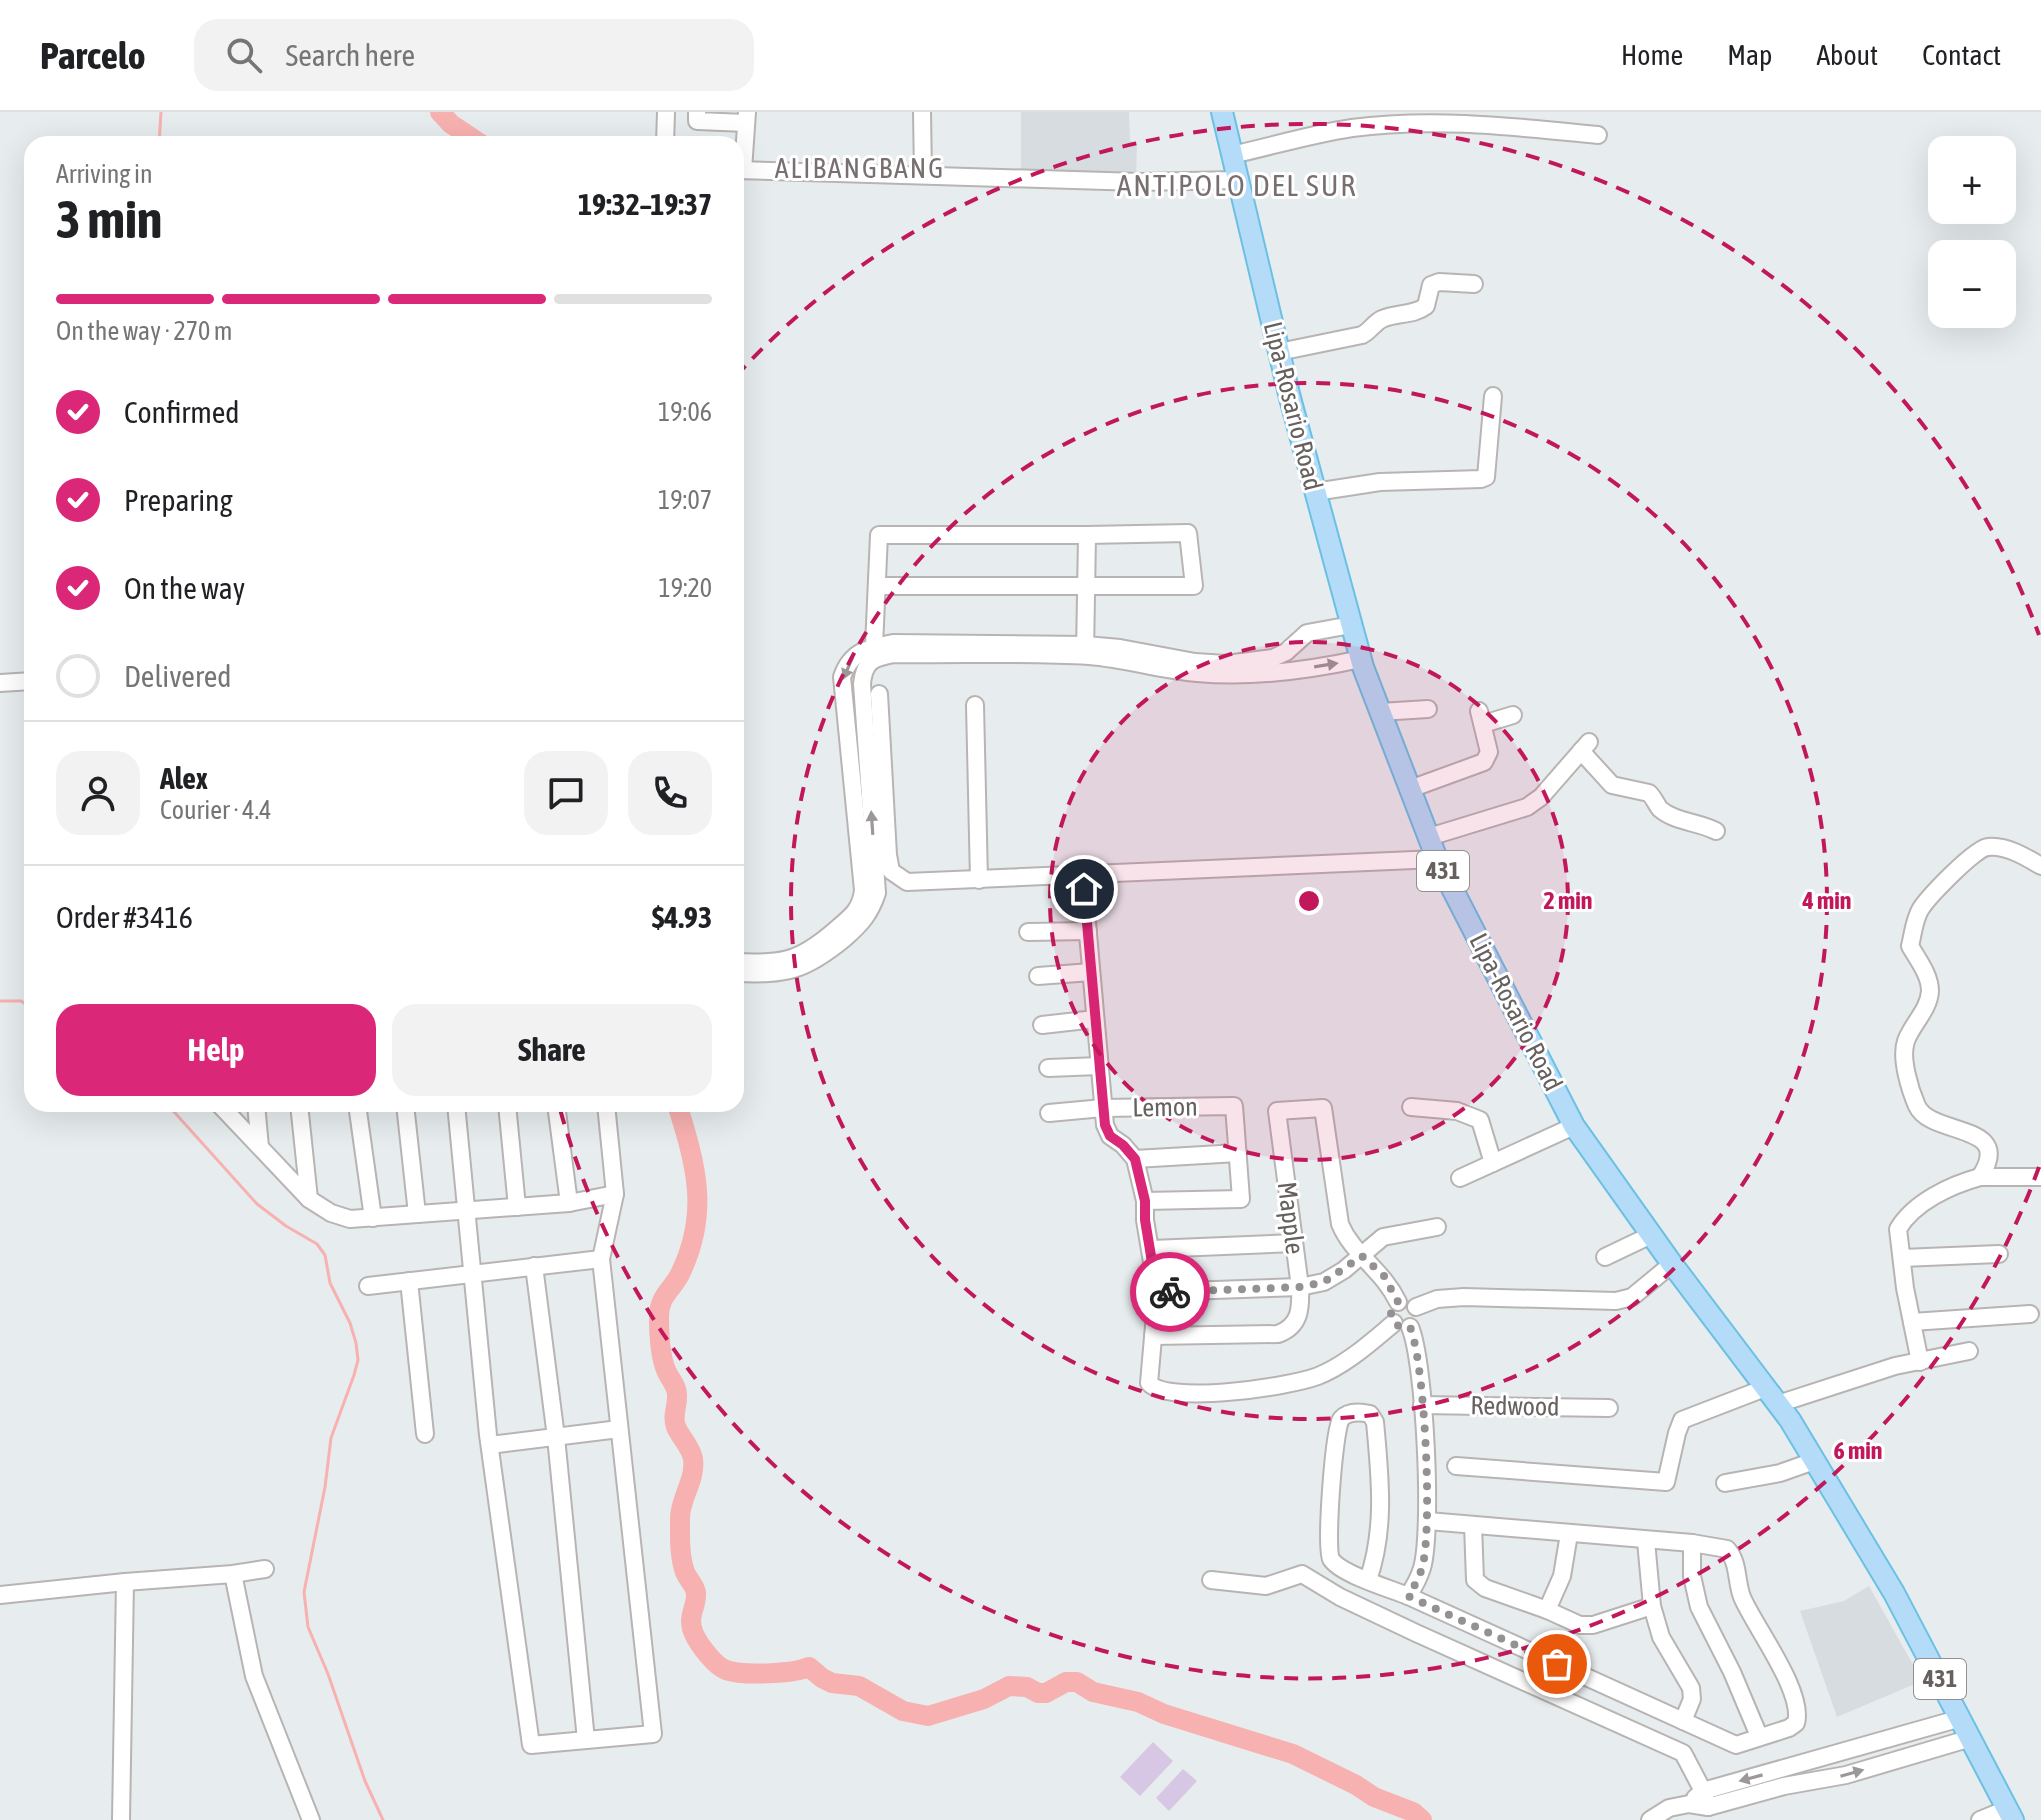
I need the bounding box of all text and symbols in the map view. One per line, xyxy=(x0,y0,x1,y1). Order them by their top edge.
search box xyxy=(194,19,754,91)
icon: search xyxy=(222,33,266,77)
text: Parcelo xyxy=(40,34,146,77)
text: Search here xyxy=(286,38,415,72)
text: Home xyxy=(1621,39,1683,71)
text: Map xyxy=(1727,39,1772,71)
text: About xyxy=(1816,39,1878,71)
text: Contact xyxy=(1922,39,2001,71)
map controls xyxy=(1928,136,2016,328)
button: + xyxy=(1928,136,2016,224)
district label: ALIBANGBANG xyxy=(775,152,945,184)
text: Arriving in xyxy=(56,159,153,189)
district label: ANTIPOLO DEL SUR xyxy=(1117,168,1357,202)
text: 19:32–19:37 xyxy=(578,187,712,221)
text: 3 min xyxy=(56,189,162,249)
button: − xyxy=(1928,240,2016,328)
text: On the way · 270 m xyxy=(56,316,233,346)
street label: Lipa-Rosario Road xyxy=(1258,319,1328,493)
icon: check xyxy=(56,390,100,434)
text: Confirmed xyxy=(124,395,239,429)
text: 19:06 xyxy=(658,397,712,427)
icon: check xyxy=(56,478,100,522)
text: Preparing xyxy=(124,483,233,517)
text: 19:07 xyxy=(658,485,712,515)
icon: check xyxy=(56,566,100,610)
text: On the way xyxy=(124,571,245,605)
text: 19:20 xyxy=(658,573,712,603)
one-way arrow xyxy=(841,657,854,681)
text: Delivered xyxy=(124,659,232,693)
one-way arrow xyxy=(1314,659,1339,671)
button: person xyxy=(56,751,140,835)
button: chat xyxy=(524,751,608,835)
button: phone xyxy=(628,751,712,835)
text: Alex xyxy=(160,761,208,795)
text: Courier · 4.4 xyxy=(160,795,271,825)
one-way arrow xyxy=(865,810,878,835)
road number: 431 xyxy=(1417,851,1469,891)
pin xyxy=(1050,855,1118,923)
icon: home xyxy=(1062,867,1106,911)
centre of rings xyxy=(1295,887,1323,915)
text: 2 min xyxy=(1543,887,1593,914)
text: 4 min xyxy=(1801,887,1852,914)
text: Order #3416 xyxy=(56,900,193,934)
text: $4.93 xyxy=(652,900,712,934)
street label: Lipa-Rosario Road xyxy=(1463,928,1569,1096)
button: Help xyxy=(56,1004,376,1096)
button: Share xyxy=(392,1004,712,1096)
street label: Lemon xyxy=(1132,1091,1198,1123)
street label: Mapple xyxy=(1272,1180,1310,1256)
courier xyxy=(1130,1252,1210,1332)
icon: bike xyxy=(1148,1270,1192,1314)
street label: Redwood xyxy=(1470,1390,1560,1422)
text: 6 min xyxy=(1833,1437,1883,1464)
pin xyxy=(1523,1630,1591,1698)
icon: bag xyxy=(1535,1642,1579,1686)
road number: 431 xyxy=(1914,1659,1966,1699)
one-way arrow xyxy=(1841,1766,1865,1779)
one-way arrow xyxy=(1739,1772,1764,1784)

